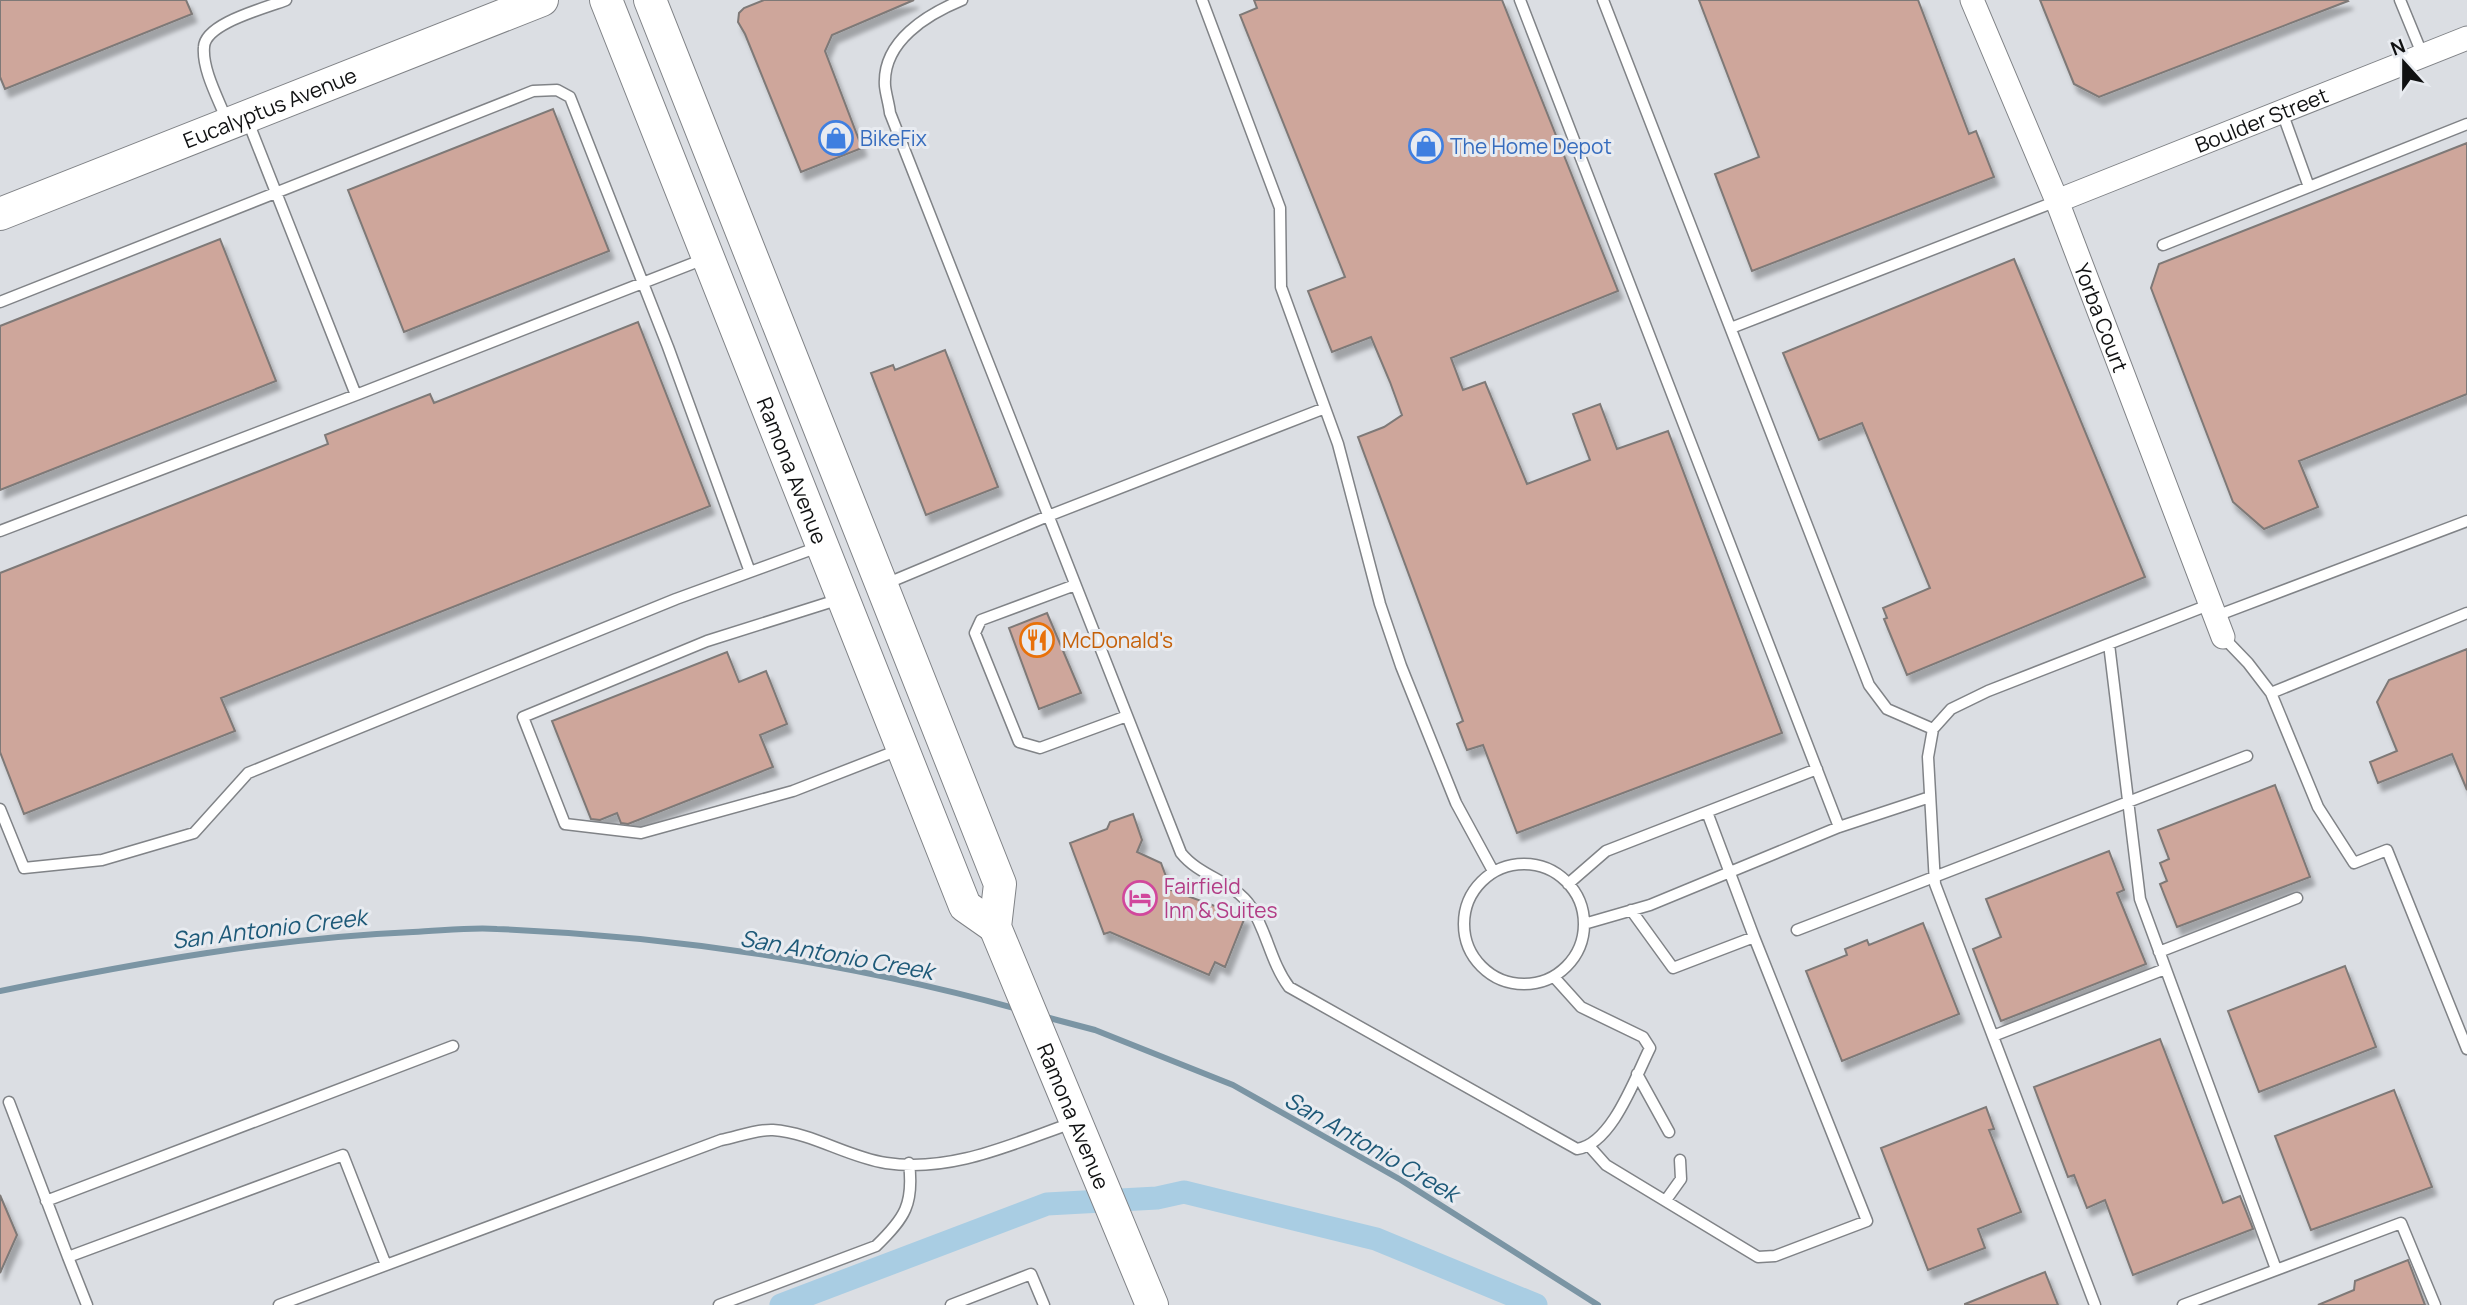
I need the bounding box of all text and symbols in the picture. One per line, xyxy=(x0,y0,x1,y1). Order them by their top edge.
north arrow xyxy=(2369,28,2439,98)
text: N xyxy=(2387,33,2409,62)
street label: Eucalyptus Avenue xyxy=(179,61,361,154)
street label: Boulder Street xyxy=(2191,81,2332,159)
shop icon: BikeFix xyxy=(817,119,855,157)
place label: BikeFix xyxy=(860,124,927,152)
shop icon: The Home Depot xyxy=(1407,127,1445,165)
place label: The Home Depot xyxy=(1450,132,1612,160)
street label: Yorba Court xyxy=(2068,259,2135,376)
street label: Ramona Avenue xyxy=(751,393,834,548)
restaurant icon: McDonald's xyxy=(1018,621,1056,659)
place label: McDonald's xyxy=(1062,626,1173,654)
place label: Fairfield Inn & Suites xyxy=(1164,872,1278,924)
hotel icon: Fairfield Inn & Suites xyxy=(1121,879,1159,917)
water label: San Antonio Creek xyxy=(170,900,372,956)
water label: San Antonio Creek xyxy=(738,921,940,987)
street label: Ramona Avenue xyxy=(1031,1039,1116,1193)
water label: San Antonio Creek xyxy=(1279,1083,1468,1211)

